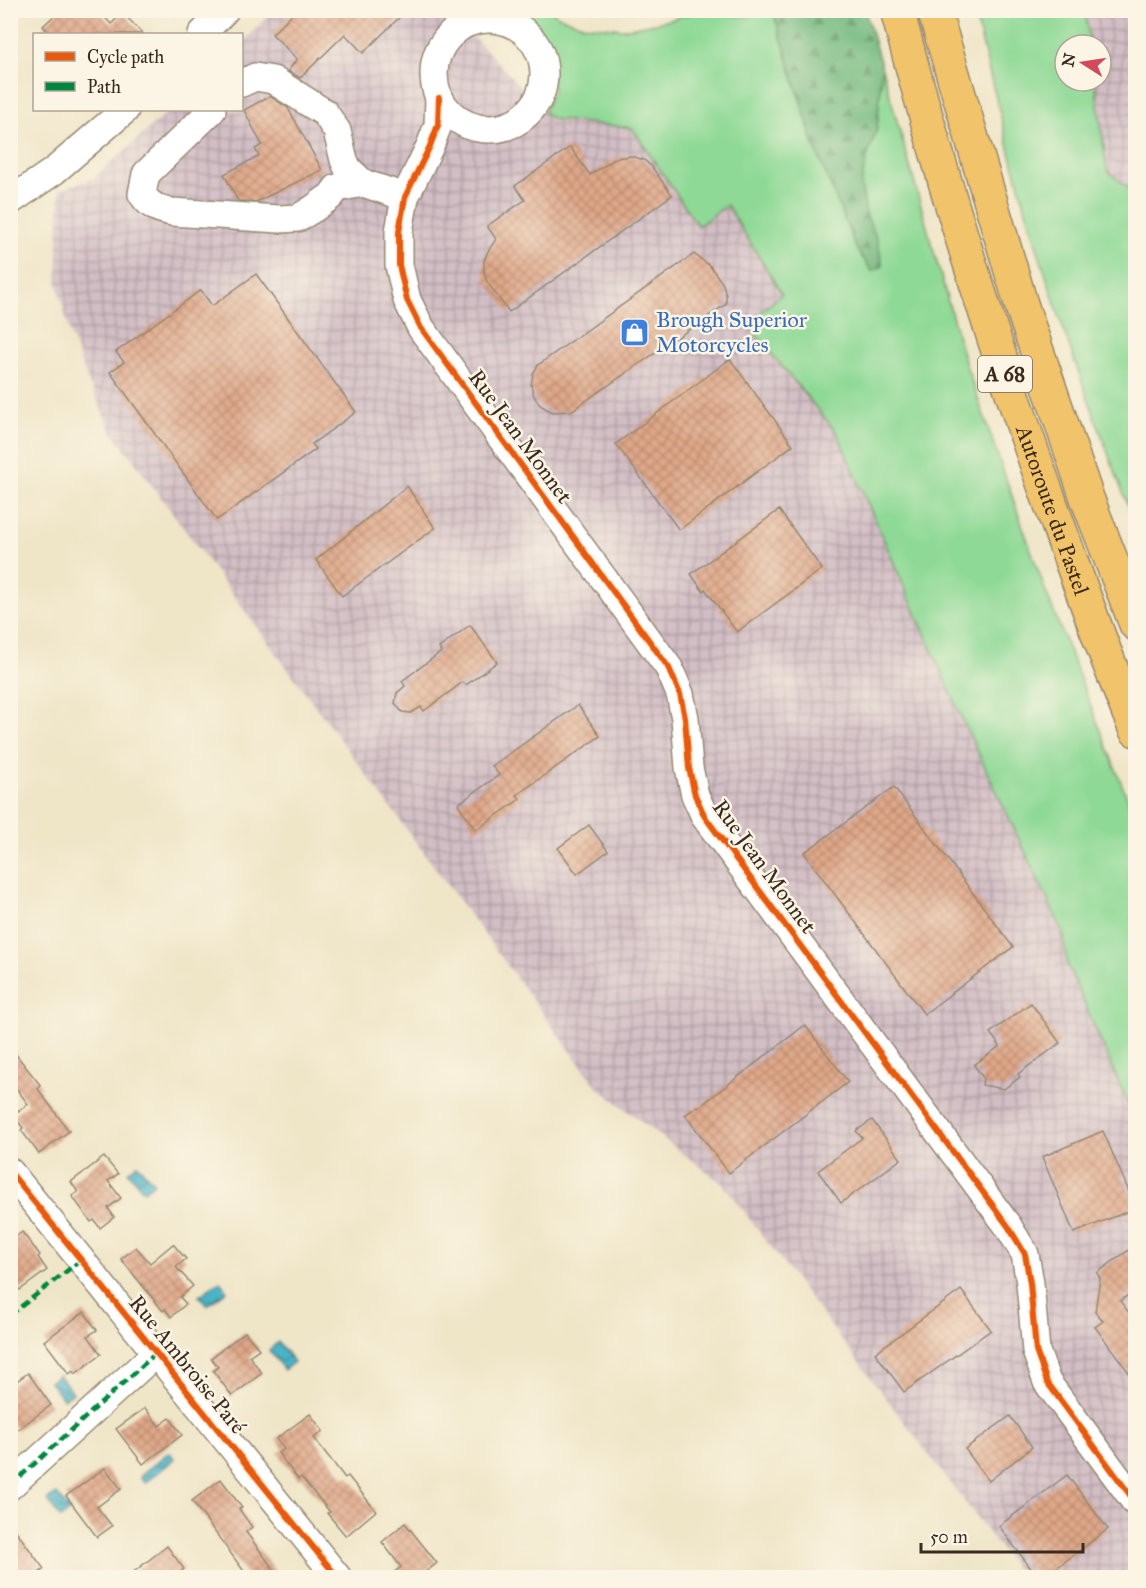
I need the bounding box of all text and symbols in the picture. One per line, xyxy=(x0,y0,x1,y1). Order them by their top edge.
legend xyxy=(33,33,243,111)
north arrow xyxy=(1053,33,1113,93)
text: Cycle path xyxy=(87,46,164,68)
text: N xyxy=(1058,51,1080,69)
text: Path xyxy=(87,76,121,98)
place label: Brough Superior Motorcycles xyxy=(656,306,808,358)
shop icon: Brough Superior Motorcycles xyxy=(619,316,651,348)
road number: A 68 xyxy=(978,356,1032,392)
street label: Rue Jean Monnet xyxy=(463,364,578,509)
street label: Autoroute du Pastel xyxy=(1010,421,1095,599)
street label: Rue Jean Monnet xyxy=(707,794,822,939)
street label: Rue Ambroise Paré xyxy=(123,1289,252,1440)
scale bar xyxy=(921,1516,1083,1554)
text: 50 m xyxy=(930,1526,968,1548)

